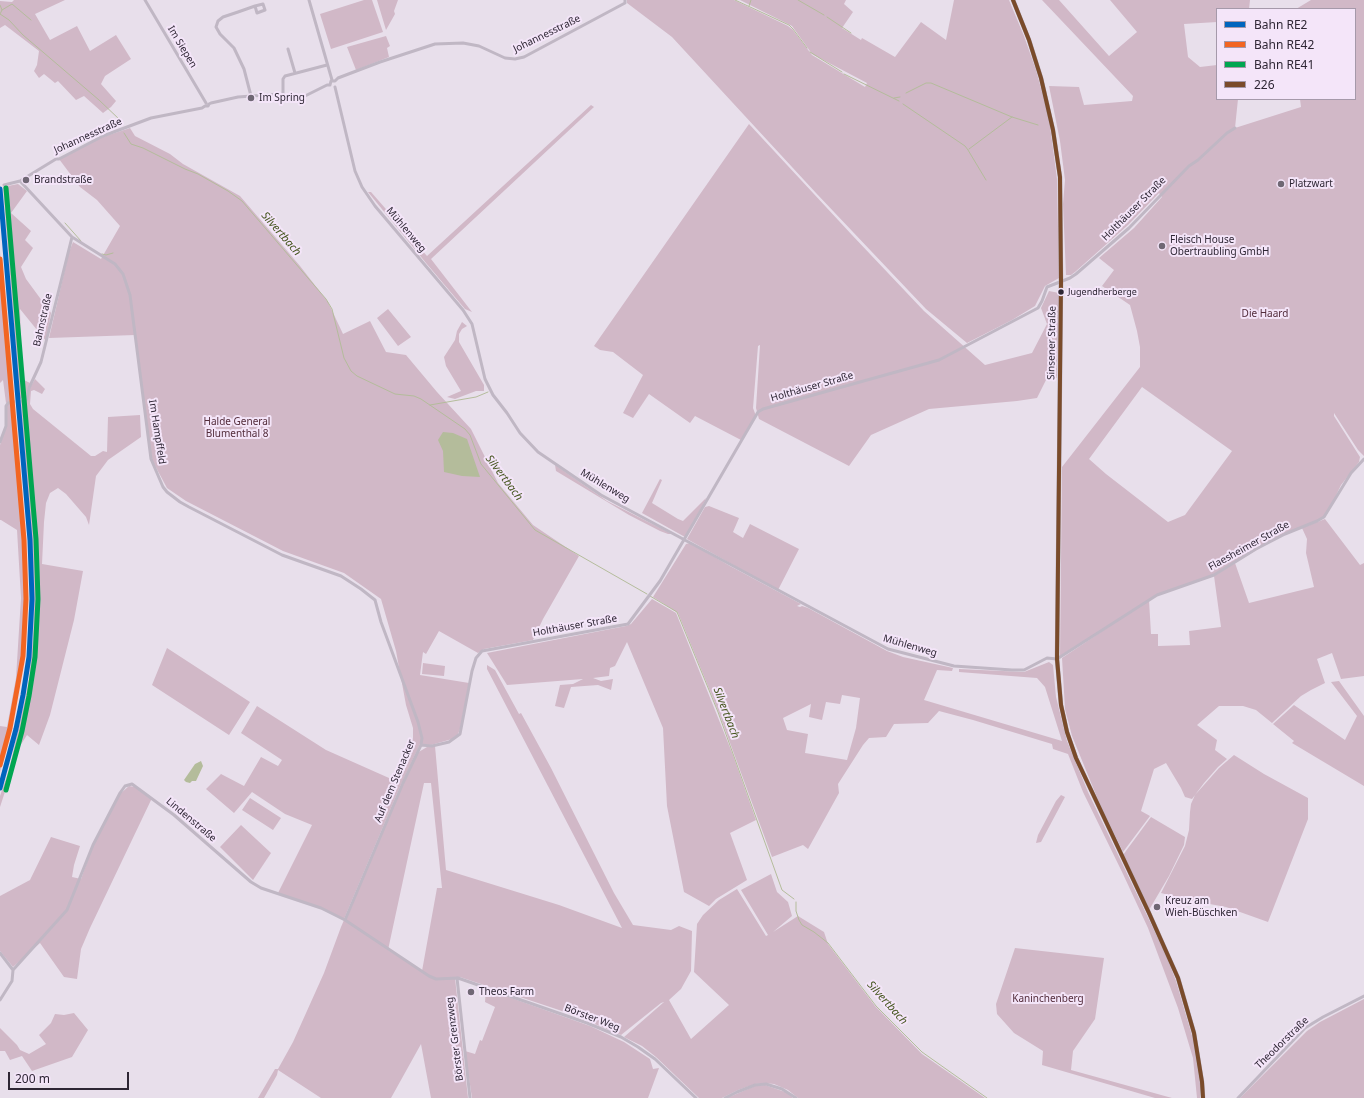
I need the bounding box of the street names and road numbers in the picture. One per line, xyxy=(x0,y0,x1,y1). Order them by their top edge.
street label: Johannesstraße xyxy=(511,13,583,55)
street label: Im Siepen xyxy=(165,24,199,70)
street label: Johannesstraße xyxy=(52,116,124,156)
street label: Holthäuser Straße xyxy=(1100,175,1168,243)
street label: Mühlenweg xyxy=(384,205,428,255)
street label: Bahnstraße xyxy=(31,292,55,348)
street label: Sinsener Straße xyxy=(1045,306,1059,380)
street label: Holthäuser Straße xyxy=(769,369,855,405)
street label: Im Hampffeld xyxy=(146,399,168,465)
street label: Mühlenweg xyxy=(578,467,632,505)
street label: Flaesheimer Straße xyxy=(1207,519,1291,573)
street label: Holthäuser Straße xyxy=(532,613,618,639)
street label: Mühlenweg xyxy=(882,633,938,659)
street label: Auf dem Stenacker xyxy=(372,738,418,824)
street label: Lindenstraße xyxy=(163,796,219,844)
street label: Börster Grenzweg xyxy=(444,996,466,1082)
street label: Börster Weg xyxy=(563,1002,621,1034)
street label: Theodorstraße xyxy=(1253,1014,1311,1072)

